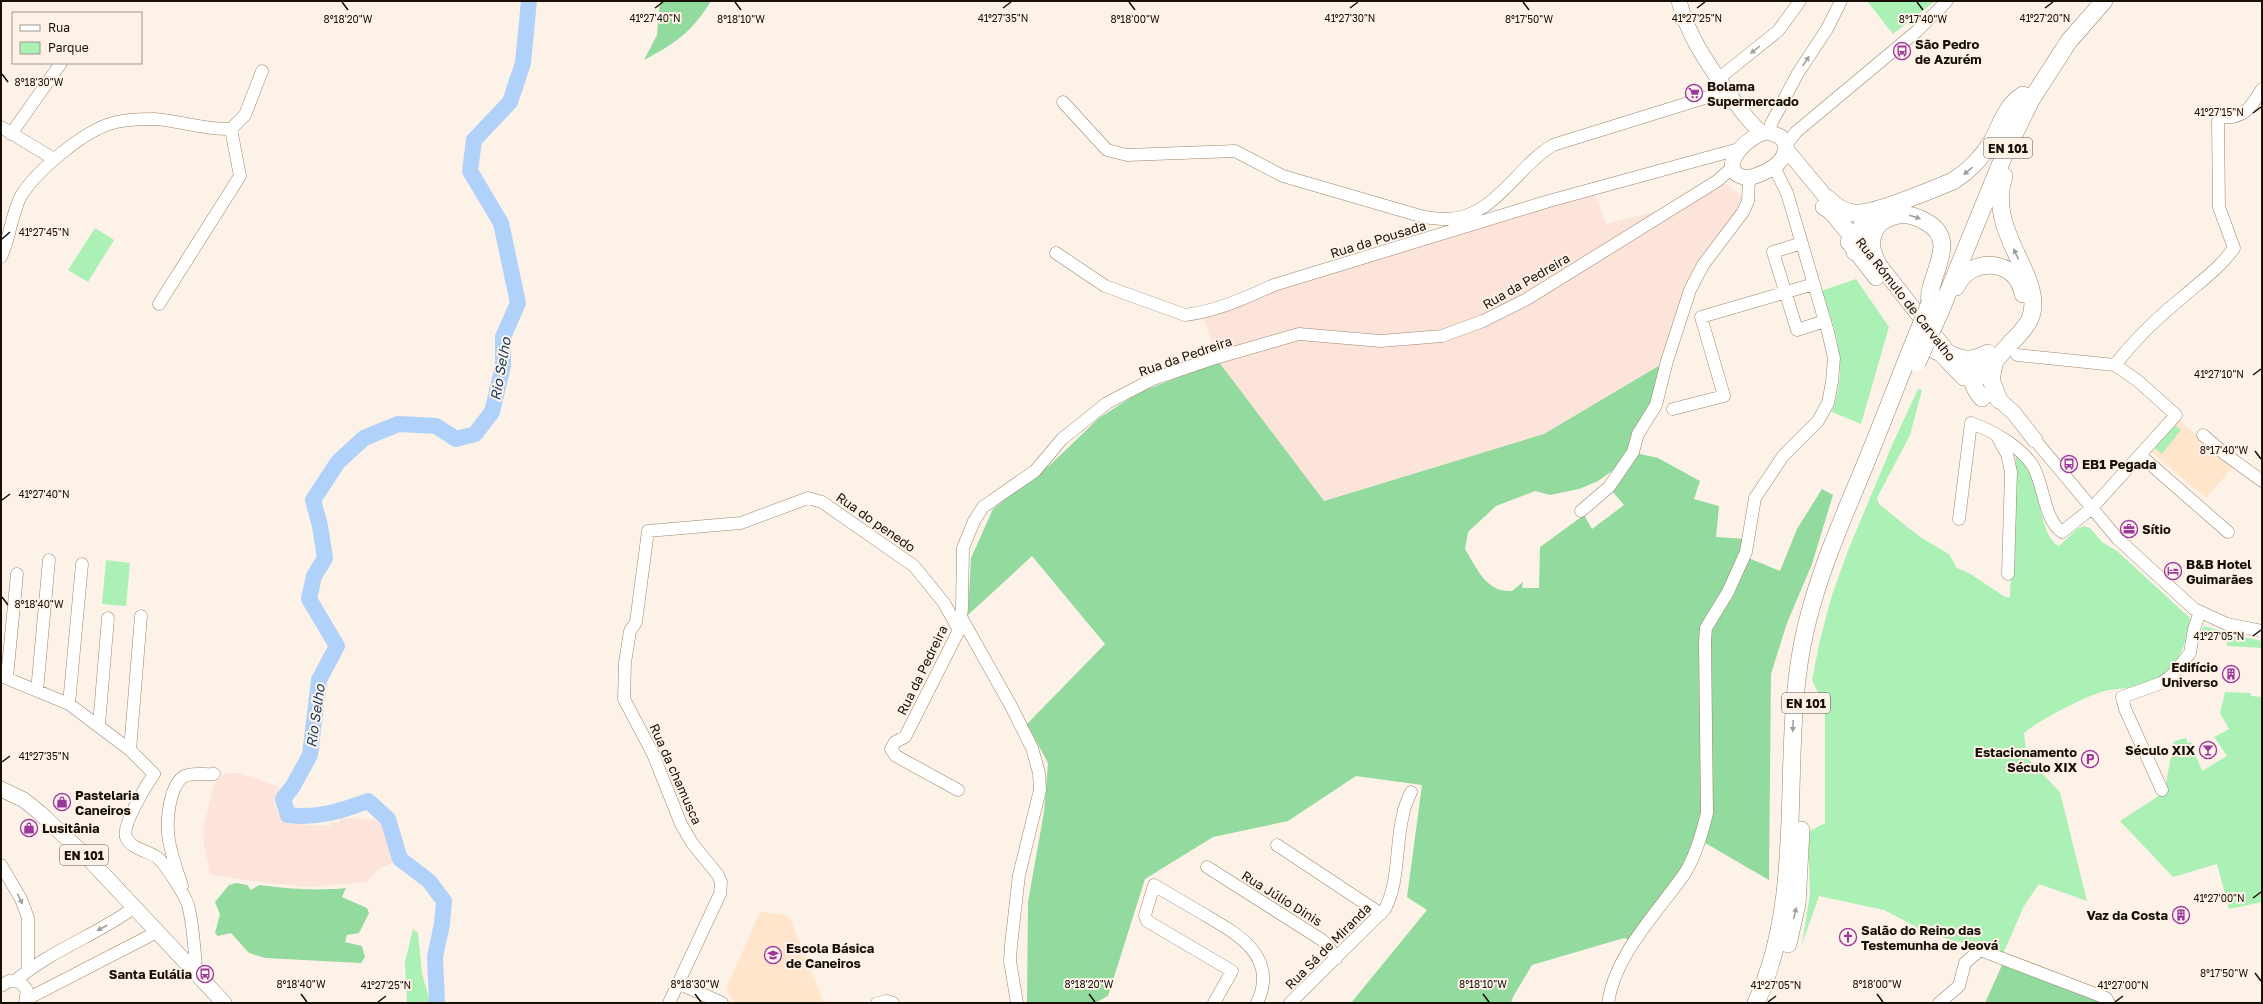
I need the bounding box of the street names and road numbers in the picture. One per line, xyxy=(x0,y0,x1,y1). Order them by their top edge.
road number: EN 101 xyxy=(1984,138,2032,158)
street label: Rua da Pousada xyxy=(1328,217,1428,261)
street label: Rua Rómulo de Carvalho xyxy=(1853,234,1959,364)
street label: Rua da Pedreira xyxy=(1480,250,1572,312)
street label: Rua da Pedreira xyxy=(1136,333,1234,379)
street label: Rua do penedo xyxy=(833,489,919,555)
street label: Rua da Pedreira xyxy=(893,623,951,717)
road number: EN 101 xyxy=(1782,693,1830,713)
street label: Rua da chamusca xyxy=(647,721,705,827)
road number: EN 101 xyxy=(60,845,108,865)
street label: Rua Júlio Dinis xyxy=(1239,867,1325,929)
street label: Rua Sá de Miranda xyxy=(1282,900,1374,992)

